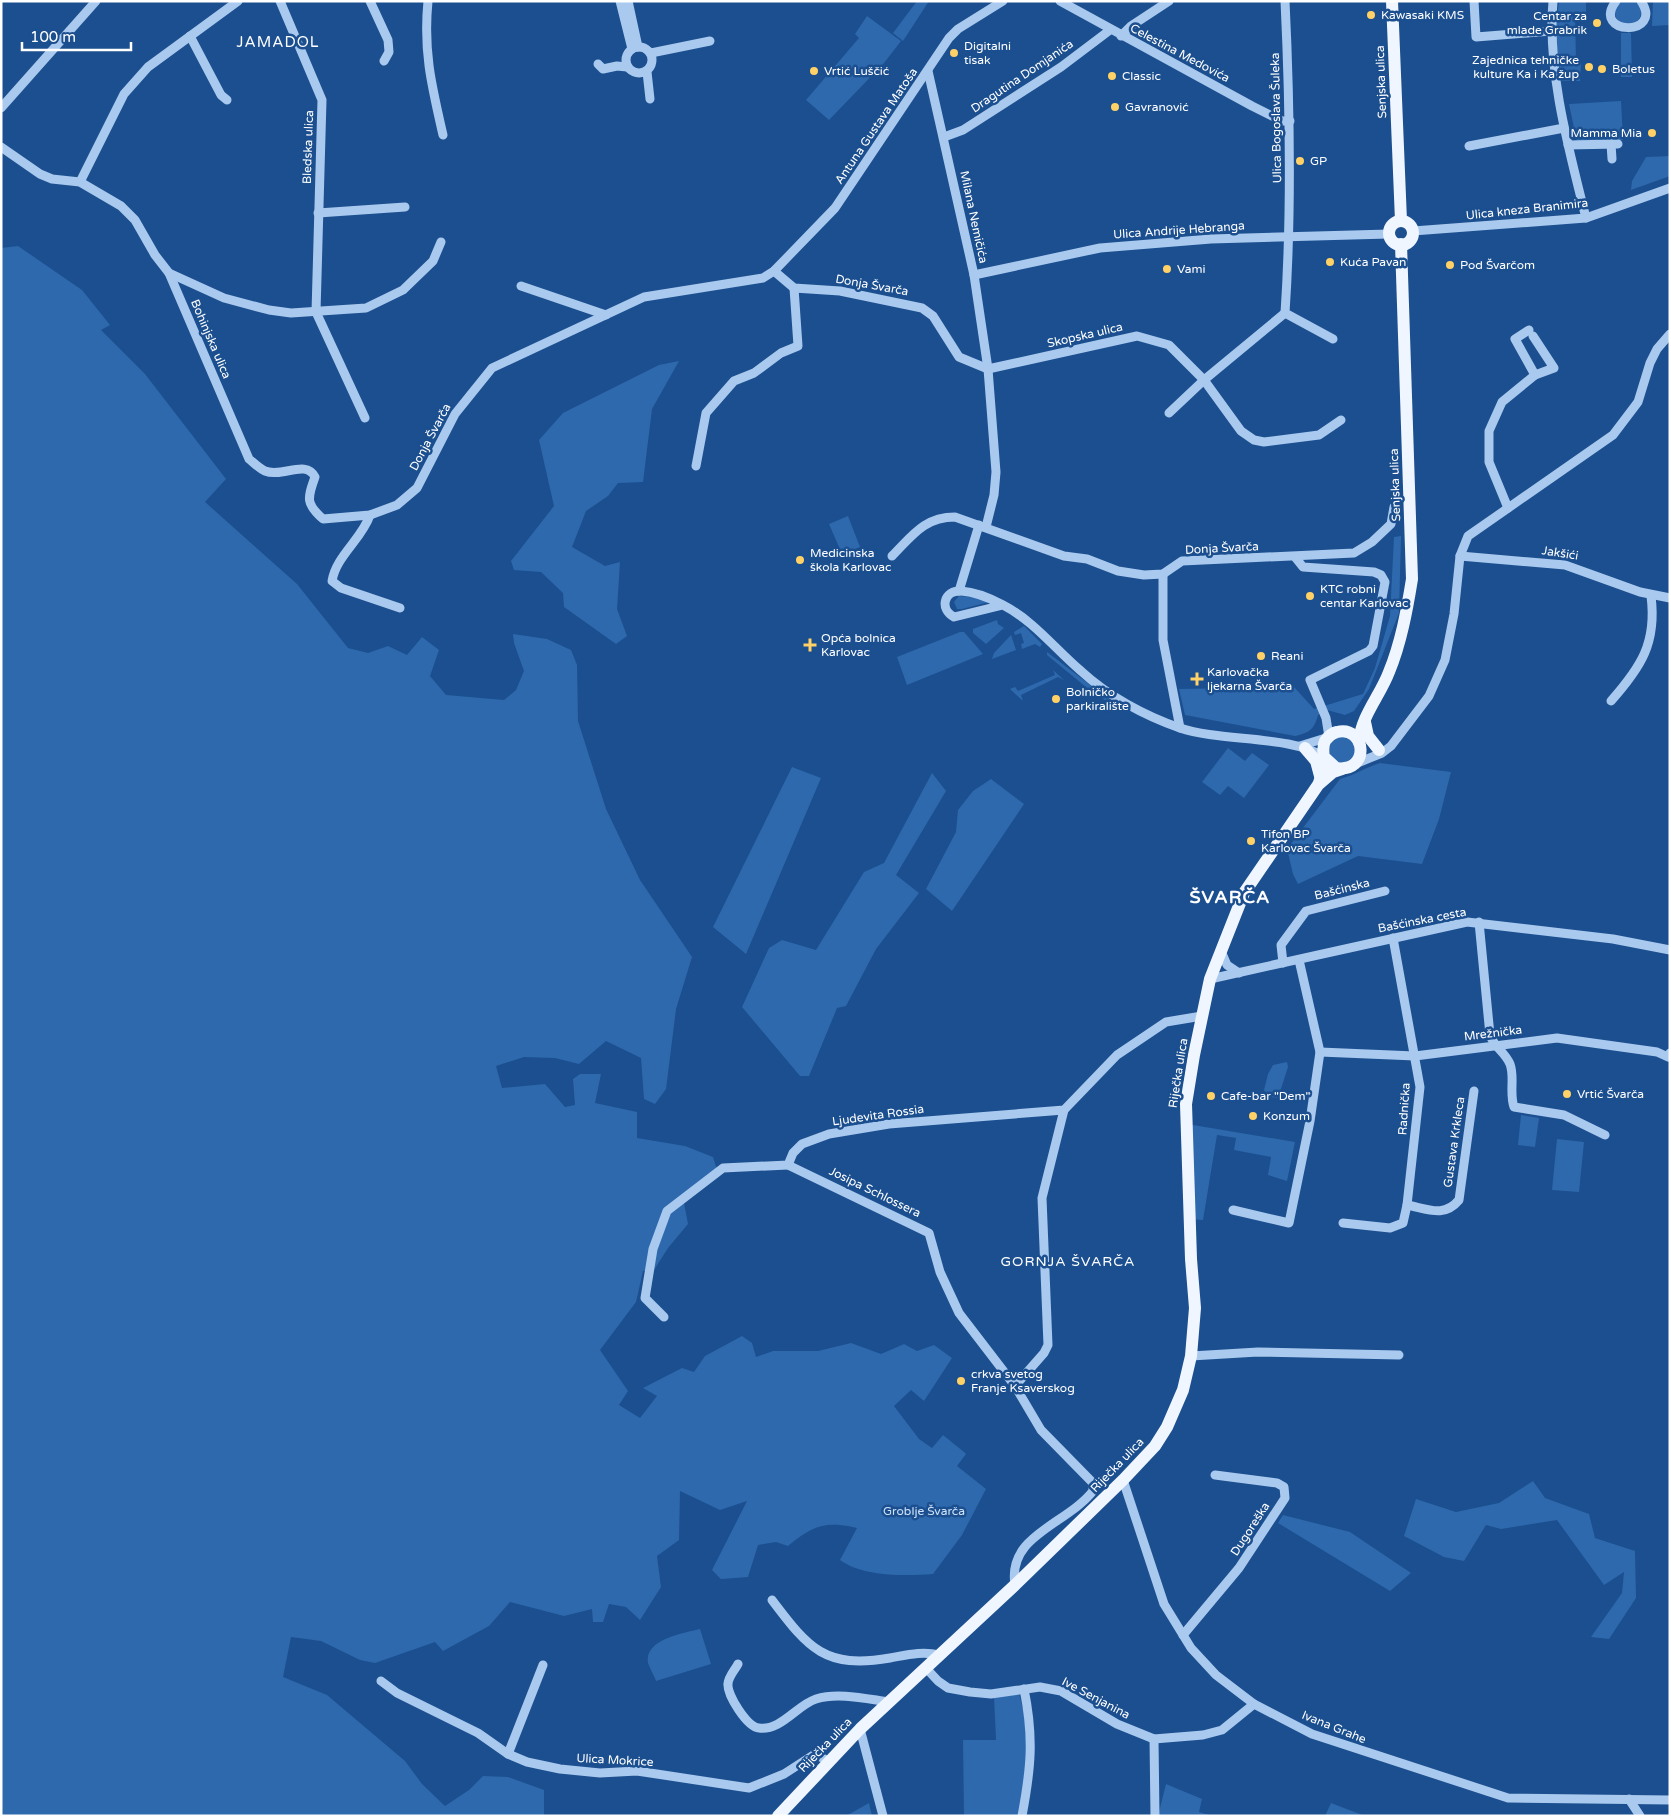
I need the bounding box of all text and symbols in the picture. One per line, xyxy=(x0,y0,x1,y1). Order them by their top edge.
place label: Kawasaki KMS xyxy=(1381,8,1464,22)
marker: Kawasaki KMS xyxy=(1365,9,1377,21)
place label: Centar za mlade Grabrik xyxy=(1507,9,1587,37)
marker: Centar za mlade Grabrik xyxy=(1591,17,1603,29)
scale bar xyxy=(22,20,131,52)
street label: Celestina Medovića xyxy=(1128,21,1232,85)
text: 100 m xyxy=(30,28,76,46)
district label: JAMADOL xyxy=(237,33,319,51)
street label: Dragutina Domjanića xyxy=(968,37,1076,115)
place label: Digitalni tisak xyxy=(964,39,1011,67)
street label: Senjska ulica xyxy=(1373,45,1389,119)
marker: Digitalni tisak xyxy=(948,47,960,59)
street label: Ulica Bogoslava Šuleka xyxy=(1268,53,1284,183)
place label: Zajednica tehničke kulture Ka i Ka žup xyxy=(1472,53,1579,81)
marker: Zajednica tehničke kulture Ka i Ka žup xyxy=(1583,61,1595,73)
place label: Boletus xyxy=(1612,62,1655,76)
marker: Boletus xyxy=(1596,63,1608,75)
place label: Vrtić Luščić xyxy=(824,64,889,78)
marker: Vrtić Luščić xyxy=(808,65,820,77)
street label: Antuna Gustava Matoša xyxy=(832,65,920,187)
place label: Classic xyxy=(1122,69,1161,83)
marker: Classic xyxy=(1106,70,1118,82)
place label: Gavranović xyxy=(1125,100,1189,114)
marker: Gavranović xyxy=(1109,101,1121,113)
street label: Bledska ulica xyxy=(300,110,316,184)
place label: Mamma Mia xyxy=(1571,126,1642,140)
marker: Mamma Mia xyxy=(1646,127,1658,139)
place label: GP xyxy=(1310,154,1327,168)
marker: GP xyxy=(1294,155,1306,167)
street label: Milana Nemičića xyxy=(957,169,991,265)
street label: Ulica kneza Branimira xyxy=(1465,196,1589,222)
street label: Ulica Andrije Hebranga xyxy=(1113,218,1245,242)
place label: Kuća Pavan xyxy=(1340,255,1406,269)
marker: Kuća Pavan xyxy=(1324,256,1336,268)
place label: Pod Švarčom xyxy=(1460,258,1535,272)
marker: Pod Švarčom xyxy=(1444,259,1456,271)
place label: Vami xyxy=(1177,262,1205,276)
marker: Vami xyxy=(1161,263,1173,275)
street label: Donja Švarča xyxy=(834,272,910,298)
street label: Bohinjska ulica xyxy=(188,297,234,381)
street label: Skopska ulica xyxy=(1046,320,1124,350)
street label: Donja Švarča xyxy=(406,401,454,473)
street label: Senjska ulica xyxy=(1387,448,1403,522)
street label: Donja Švarča xyxy=(1185,539,1259,557)
street label: Jakšići xyxy=(1541,543,1579,563)
place label: Medicinska škola Karlovac xyxy=(810,546,891,574)
marker: Medicinska škola Karlovac xyxy=(794,554,806,566)
place label: KTC robni centar Karlovac xyxy=(1320,582,1408,610)
marker: KTC robni centar Karlovac xyxy=(1304,590,1316,602)
place label: Opća bolnica Karlovac xyxy=(821,631,896,659)
marker: Opća bolnica Karlovac xyxy=(803,638,817,652)
place label: Reani xyxy=(1271,649,1303,663)
marker: Reani xyxy=(1255,650,1267,662)
place label: Karlovačka ljekarna Švarča xyxy=(1207,665,1292,693)
marker: Karlovačka ljekarna Švarča xyxy=(1191,673,1203,685)
place label: Bolničko parkiralište xyxy=(1066,685,1129,713)
marker: Bolničko parkiralište xyxy=(1050,693,1062,705)
place label: Tifon BP Karlovac Švarča xyxy=(1261,827,1351,855)
marker: Tifon BP Karlovac Švarča xyxy=(1245,835,1257,847)
street label: Bašćinska xyxy=(1313,875,1371,903)
district label: ŠVARČA xyxy=(1190,886,1270,908)
street label: Bašćinska cesta xyxy=(1377,905,1467,935)
street label: Mrežnička xyxy=(1463,1022,1523,1044)
street label: Riječka ulica xyxy=(1166,1037,1190,1109)
street label: Radnička xyxy=(1395,1082,1413,1136)
place label: Vrtić Švarča xyxy=(1577,1087,1644,1101)
marker: Vrtić Švarča xyxy=(1561,1088,1573,1100)
place label: Cafe-bar "Dem" xyxy=(1221,1089,1310,1103)
marker: Cafe-bar "Dem" xyxy=(1205,1090,1217,1102)
street label: Gustava Krkleca xyxy=(1441,1096,1467,1188)
street label: Ljudevita Rossia xyxy=(831,1102,925,1128)
place label: Konzum xyxy=(1263,1109,1310,1123)
marker: Konzum xyxy=(1247,1110,1259,1122)
street label: Josipa Schlossera xyxy=(827,1164,923,1220)
district label: GORNJA ŠVARČA xyxy=(1000,1253,1136,1270)
place label: crkva svetog Franje Ksaverskog xyxy=(971,1367,1075,1395)
marker: crkva svetog Franje Ksaverskog xyxy=(955,1375,967,1387)
street label: Riječka ulica xyxy=(1087,1435,1147,1495)
street label: Dugoreška xyxy=(1227,1500,1273,1558)
park label: Groblje Švarča xyxy=(883,1504,965,1518)
street label: Ive Senjanina xyxy=(1060,1674,1132,1722)
street label: Ivana Grahe xyxy=(1300,1708,1368,1746)
street label: Riječka ulica xyxy=(795,1715,855,1775)
street label: Ulica Mokrice xyxy=(576,1751,654,1769)

